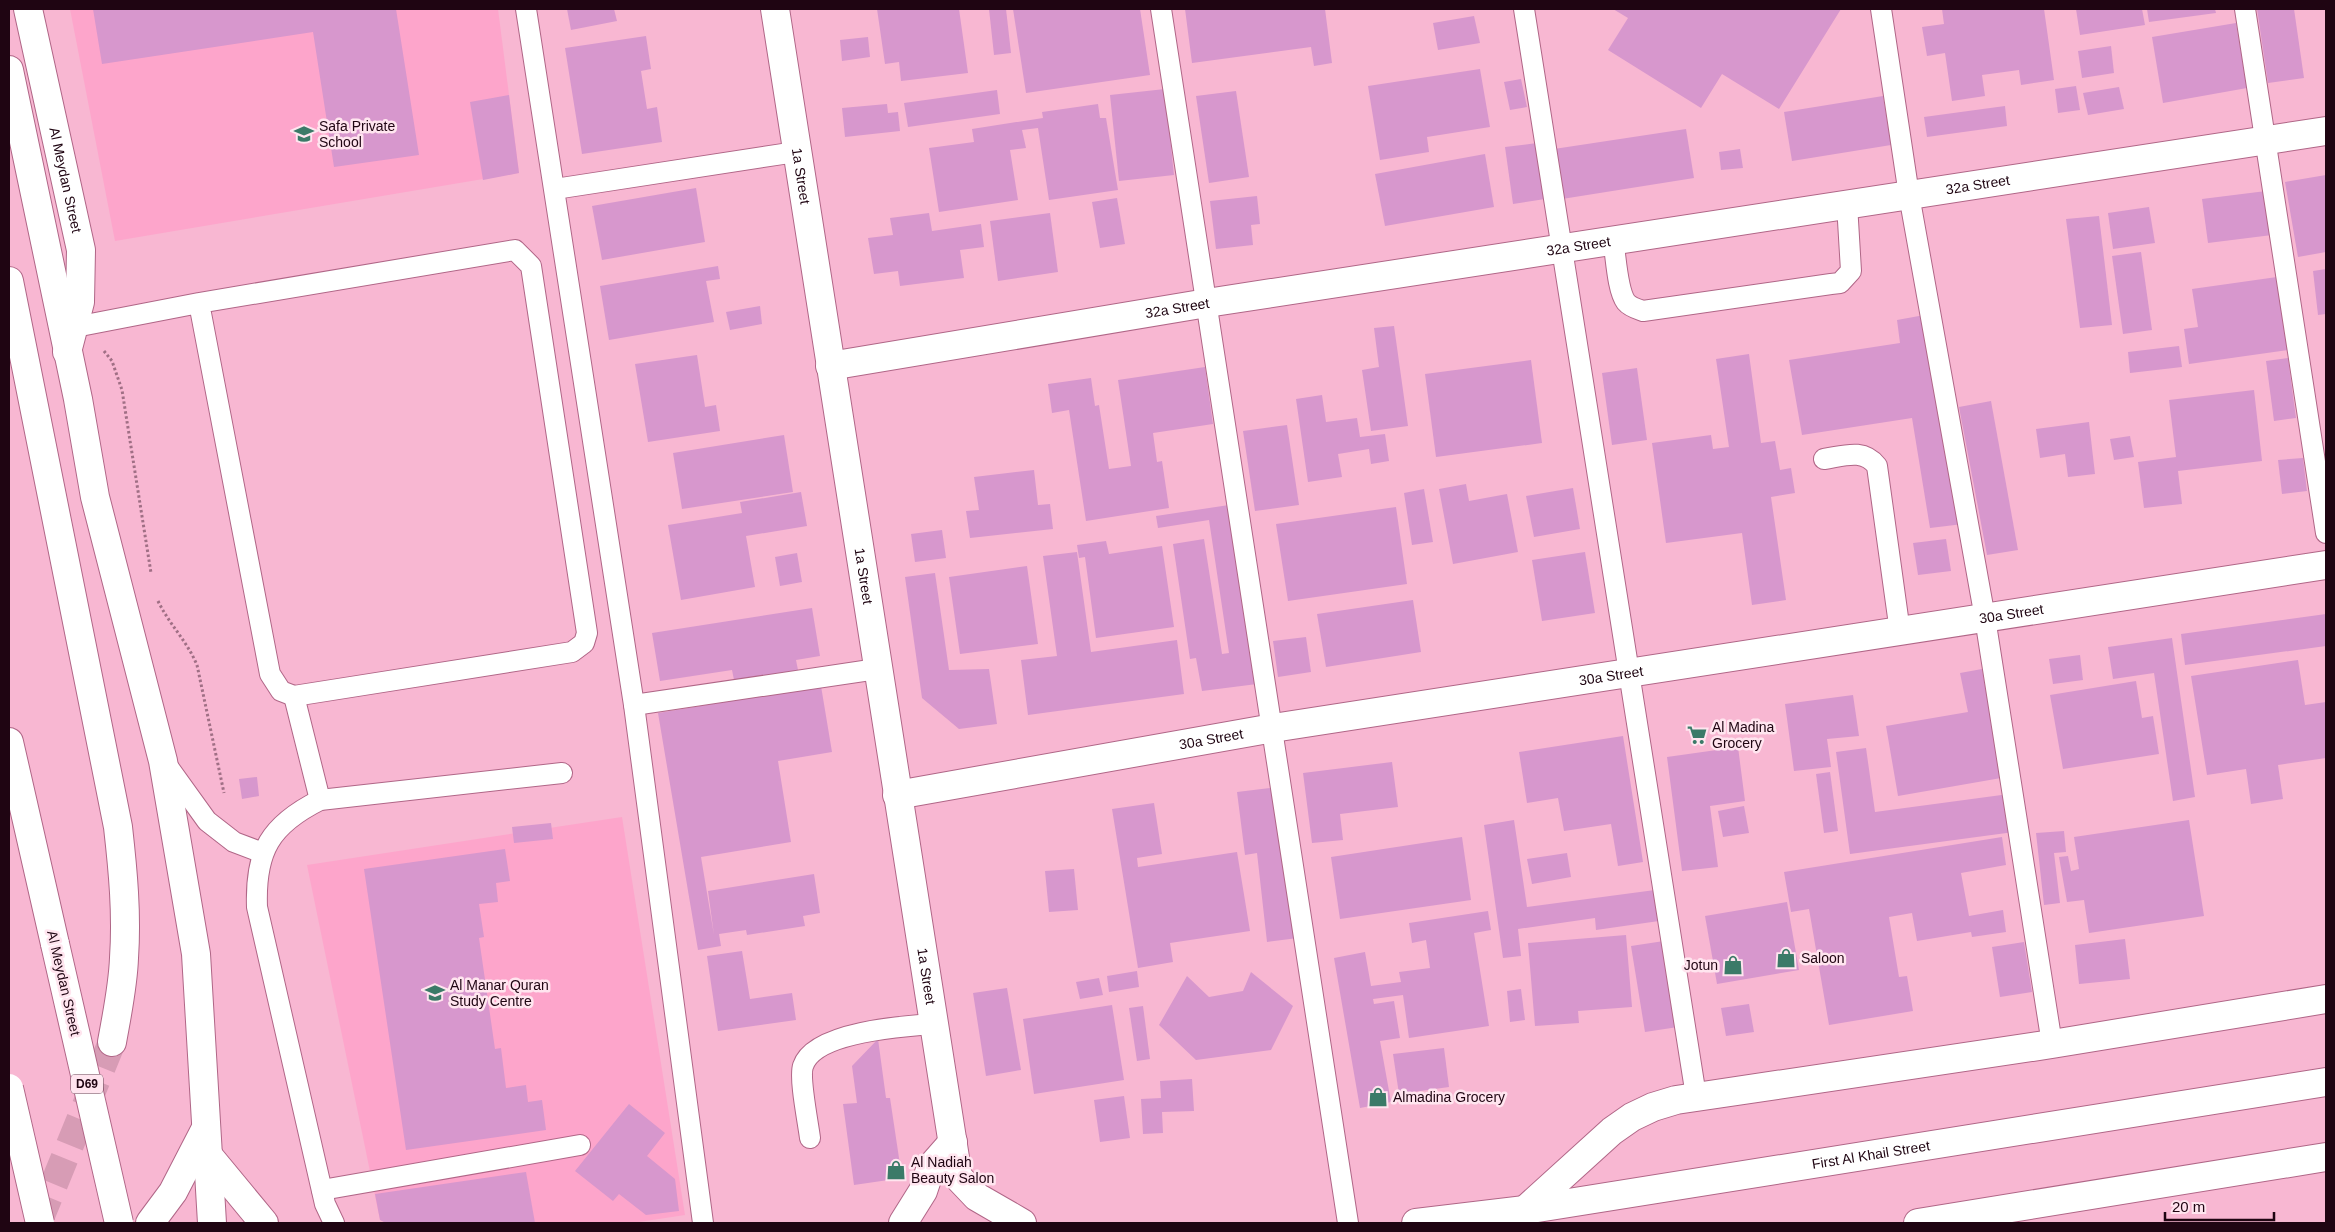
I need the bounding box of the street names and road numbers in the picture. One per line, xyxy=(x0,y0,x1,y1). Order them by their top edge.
street label: Al Meydan Street xyxy=(46,126,85,234)
street label: 1a Street xyxy=(789,147,813,205)
street label: 32a Street xyxy=(1945,172,2011,197)
street label: 32a Street xyxy=(1545,233,1612,259)
street label: 32a Street xyxy=(1144,295,1210,321)
street label: 1a Street xyxy=(852,547,876,606)
street label: 30a Street xyxy=(1978,601,2045,627)
street label: 30a Street xyxy=(1578,663,1644,689)
street label: 30a Street xyxy=(1178,725,1244,753)
street label: Al Meydan Street xyxy=(44,929,84,1037)
street label: 1a Street xyxy=(914,947,939,1006)
road number: D69 xyxy=(71,1074,103,1094)
street label: First Al Khail Street xyxy=(1811,1137,1931,1172)

